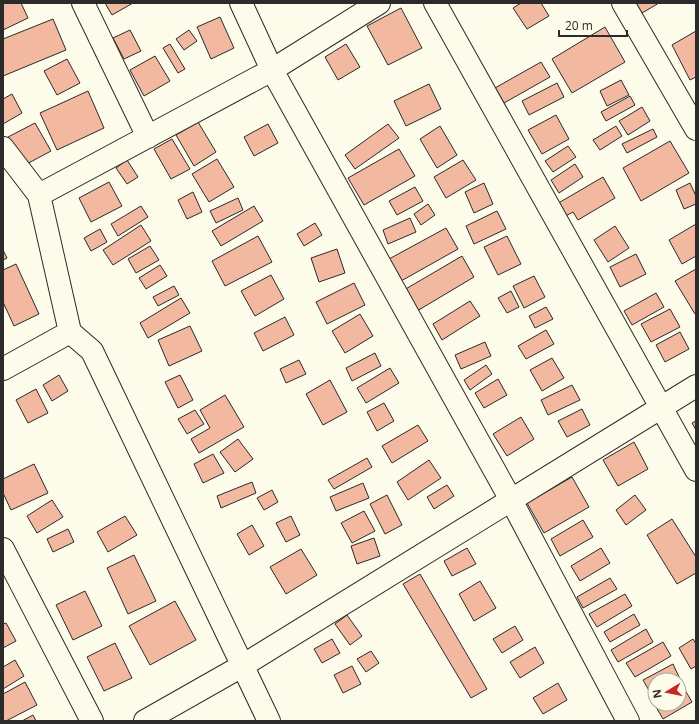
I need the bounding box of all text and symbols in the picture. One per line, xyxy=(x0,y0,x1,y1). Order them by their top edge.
scale bar xyxy=(559,12,627,38)
text: 20 m xyxy=(565,17,593,34)
north arrow xyxy=(647,672,687,712)
text: N xyxy=(648,688,665,700)

